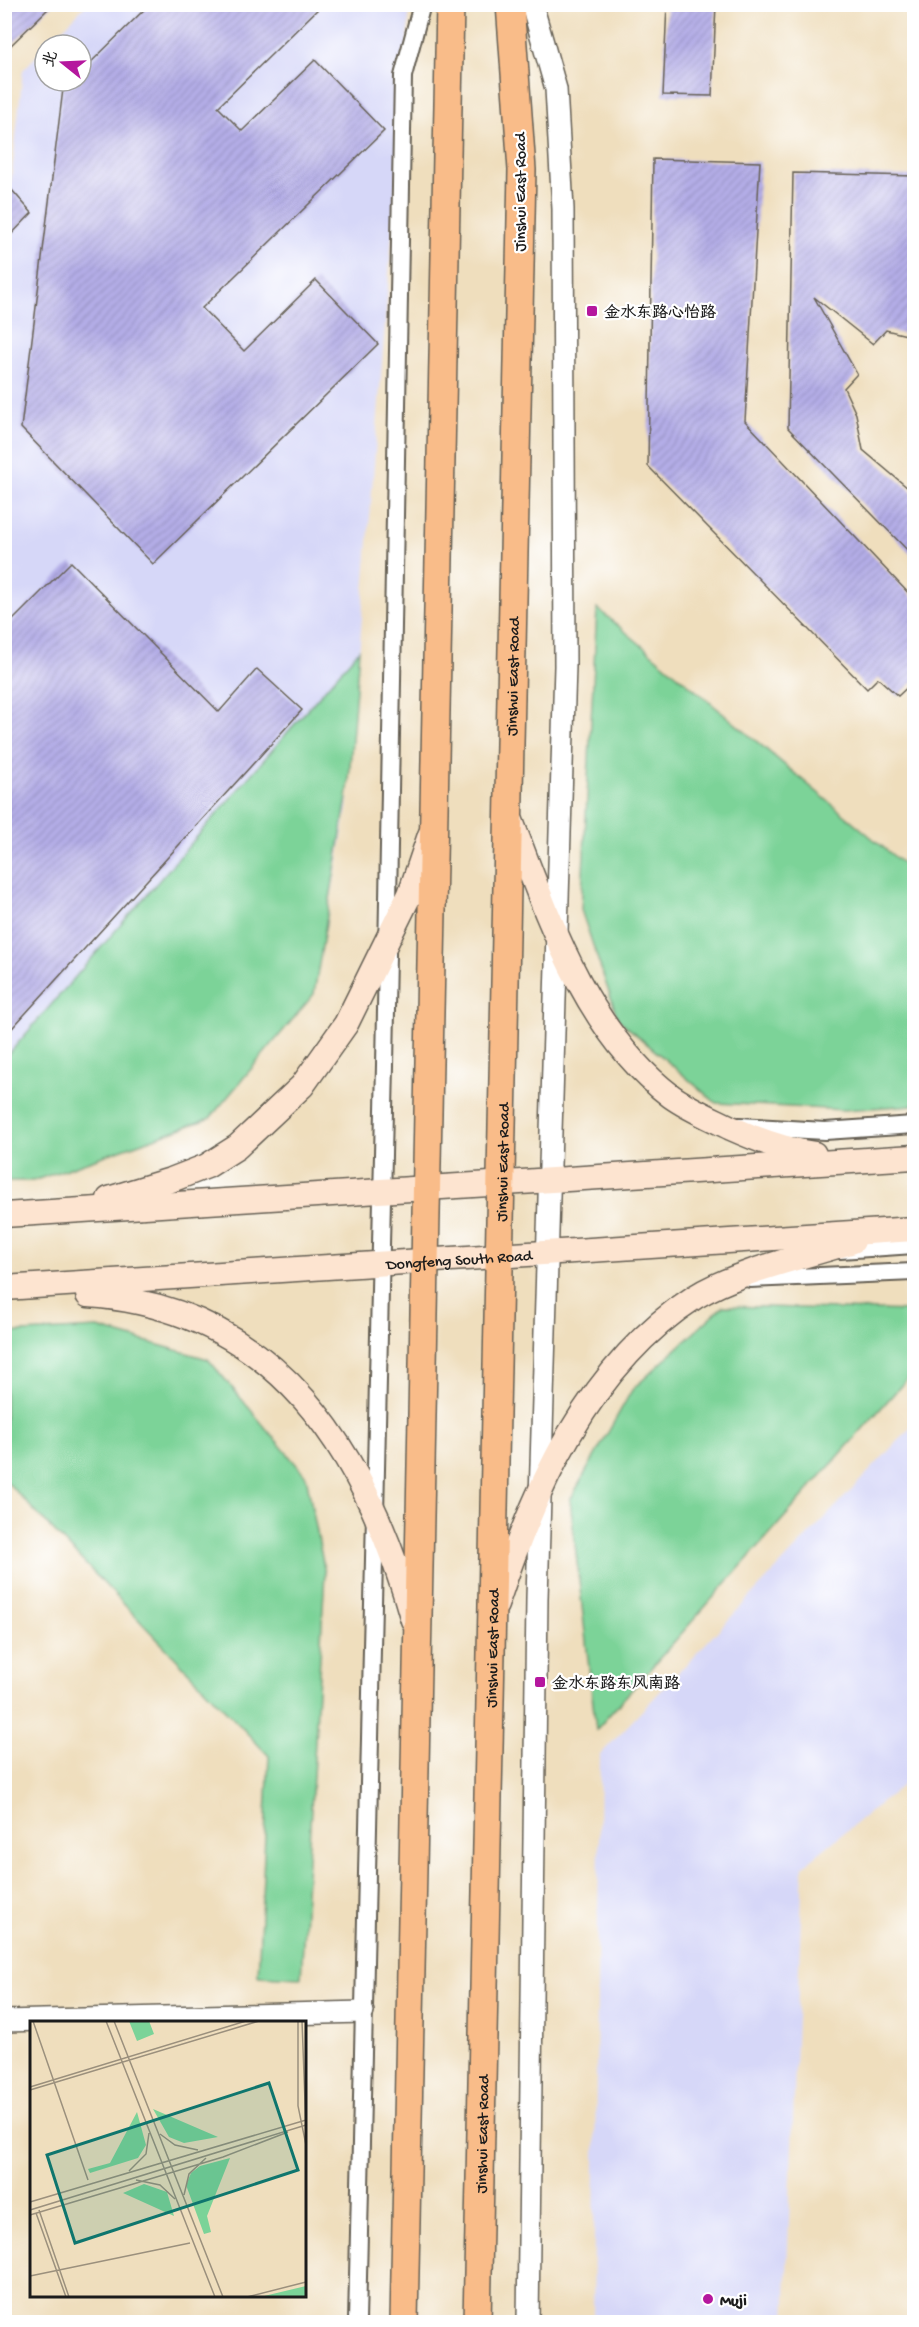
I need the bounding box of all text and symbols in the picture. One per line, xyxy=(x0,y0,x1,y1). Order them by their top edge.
north arrow xyxy=(33,33,93,93)
text: 北 xyxy=(40,49,64,70)
street label: Jinshui East Road xyxy=(513,131,532,251)
place label: 金水东路心怡路 xyxy=(604,303,716,324)
marker: 金水东路心怡路 xyxy=(585,304,599,318)
street label: Jinshui East Road xyxy=(504,615,526,736)
street label: Jinshui East Road xyxy=(494,1101,516,1222)
street label: Dongfeng South Road xyxy=(385,1248,535,1276)
street label: Jinshui East Road xyxy=(484,1587,505,1708)
place label: 金水东路东风南路 xyxy=(552,1674,680,1695)
marker: 金水东路东风南路 xyxy=(533,1675,547,1689)
inset map xyxy=(30,2021,306,2297)
street label: Jinshui East Road xyxy=(474,2073,495,2194)
marker: Muji xyxy=(701,2292,715,2306)
place label: Muji xyxy=(720,2293,747,2312)

